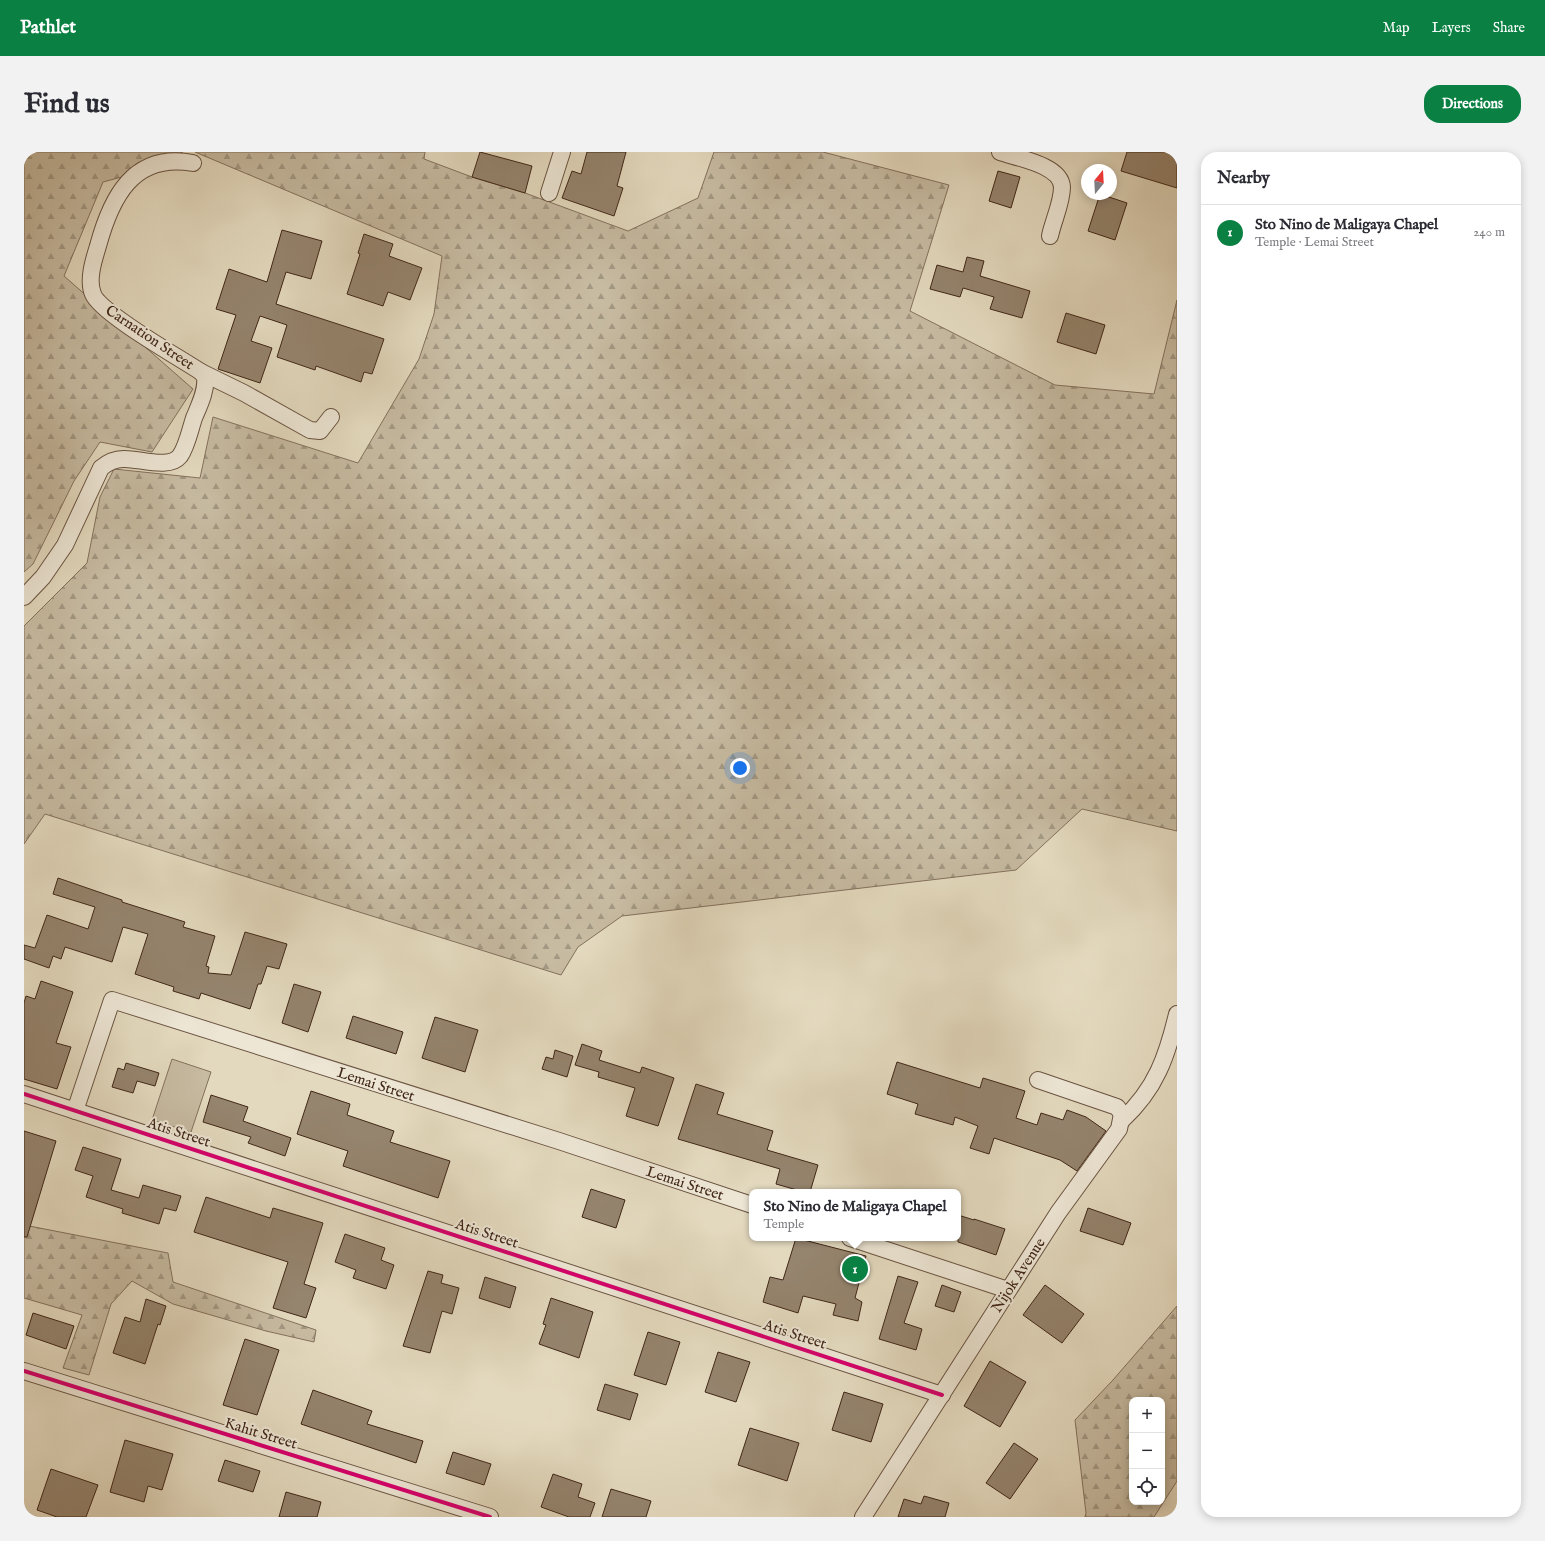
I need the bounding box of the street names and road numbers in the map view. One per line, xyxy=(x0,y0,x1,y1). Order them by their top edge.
street label: Carnation Street xyxy=(102,301,198,374)
street label: Lemai Street xyxy=(335,1063,417,1106)
street label: Atis Street xyxy=(144,1113,213,1152)
street label: Lemai Street xyxy=(644,1162,726,1205)
street label: Atis Street xyxy=(452,1214,521,1253)
street label: Nijok Avenue xyxy=(987,1234,1050,1316)
street label: Atis Street xyxy=(760,1315,829,1354)
street label: Kahit Street xyxy=(222,1413,299,1454)

